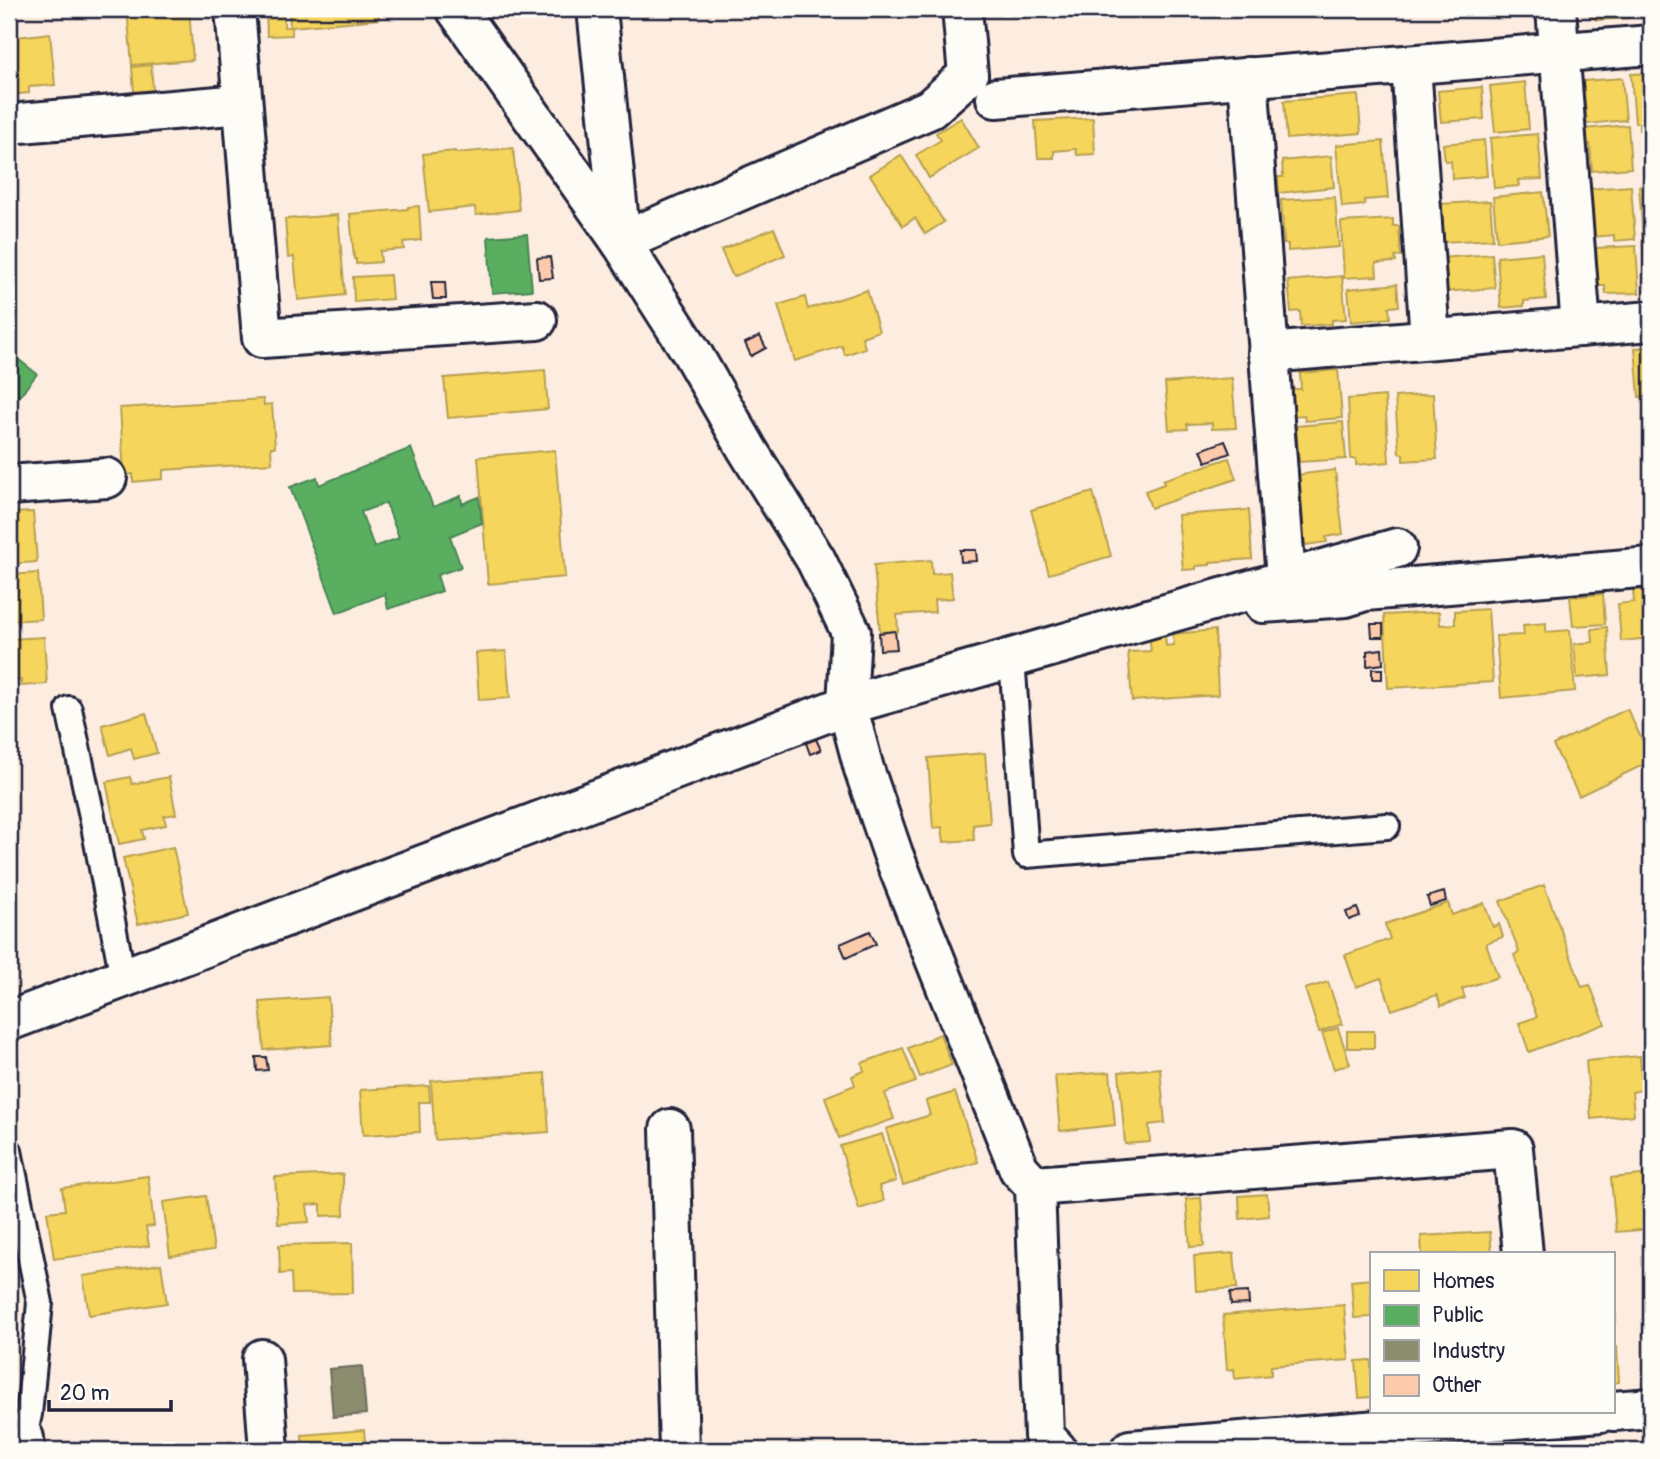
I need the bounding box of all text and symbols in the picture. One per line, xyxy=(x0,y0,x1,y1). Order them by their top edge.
legend xyxy=(1370,1252,1614,1414)
text: Homes xyxy=(1432,1268,1495,1295)
text: Public xyxy=(1432,1302,1484,1329)
text: Industry xyxy=(1432,1338,1505,1365)
scale bar xyxy=(49,1368,172,1412)
text: Other xyxy=(1432,1372,1482,1399)
text: 20 m xyxy=(60,1380,109,1407)

